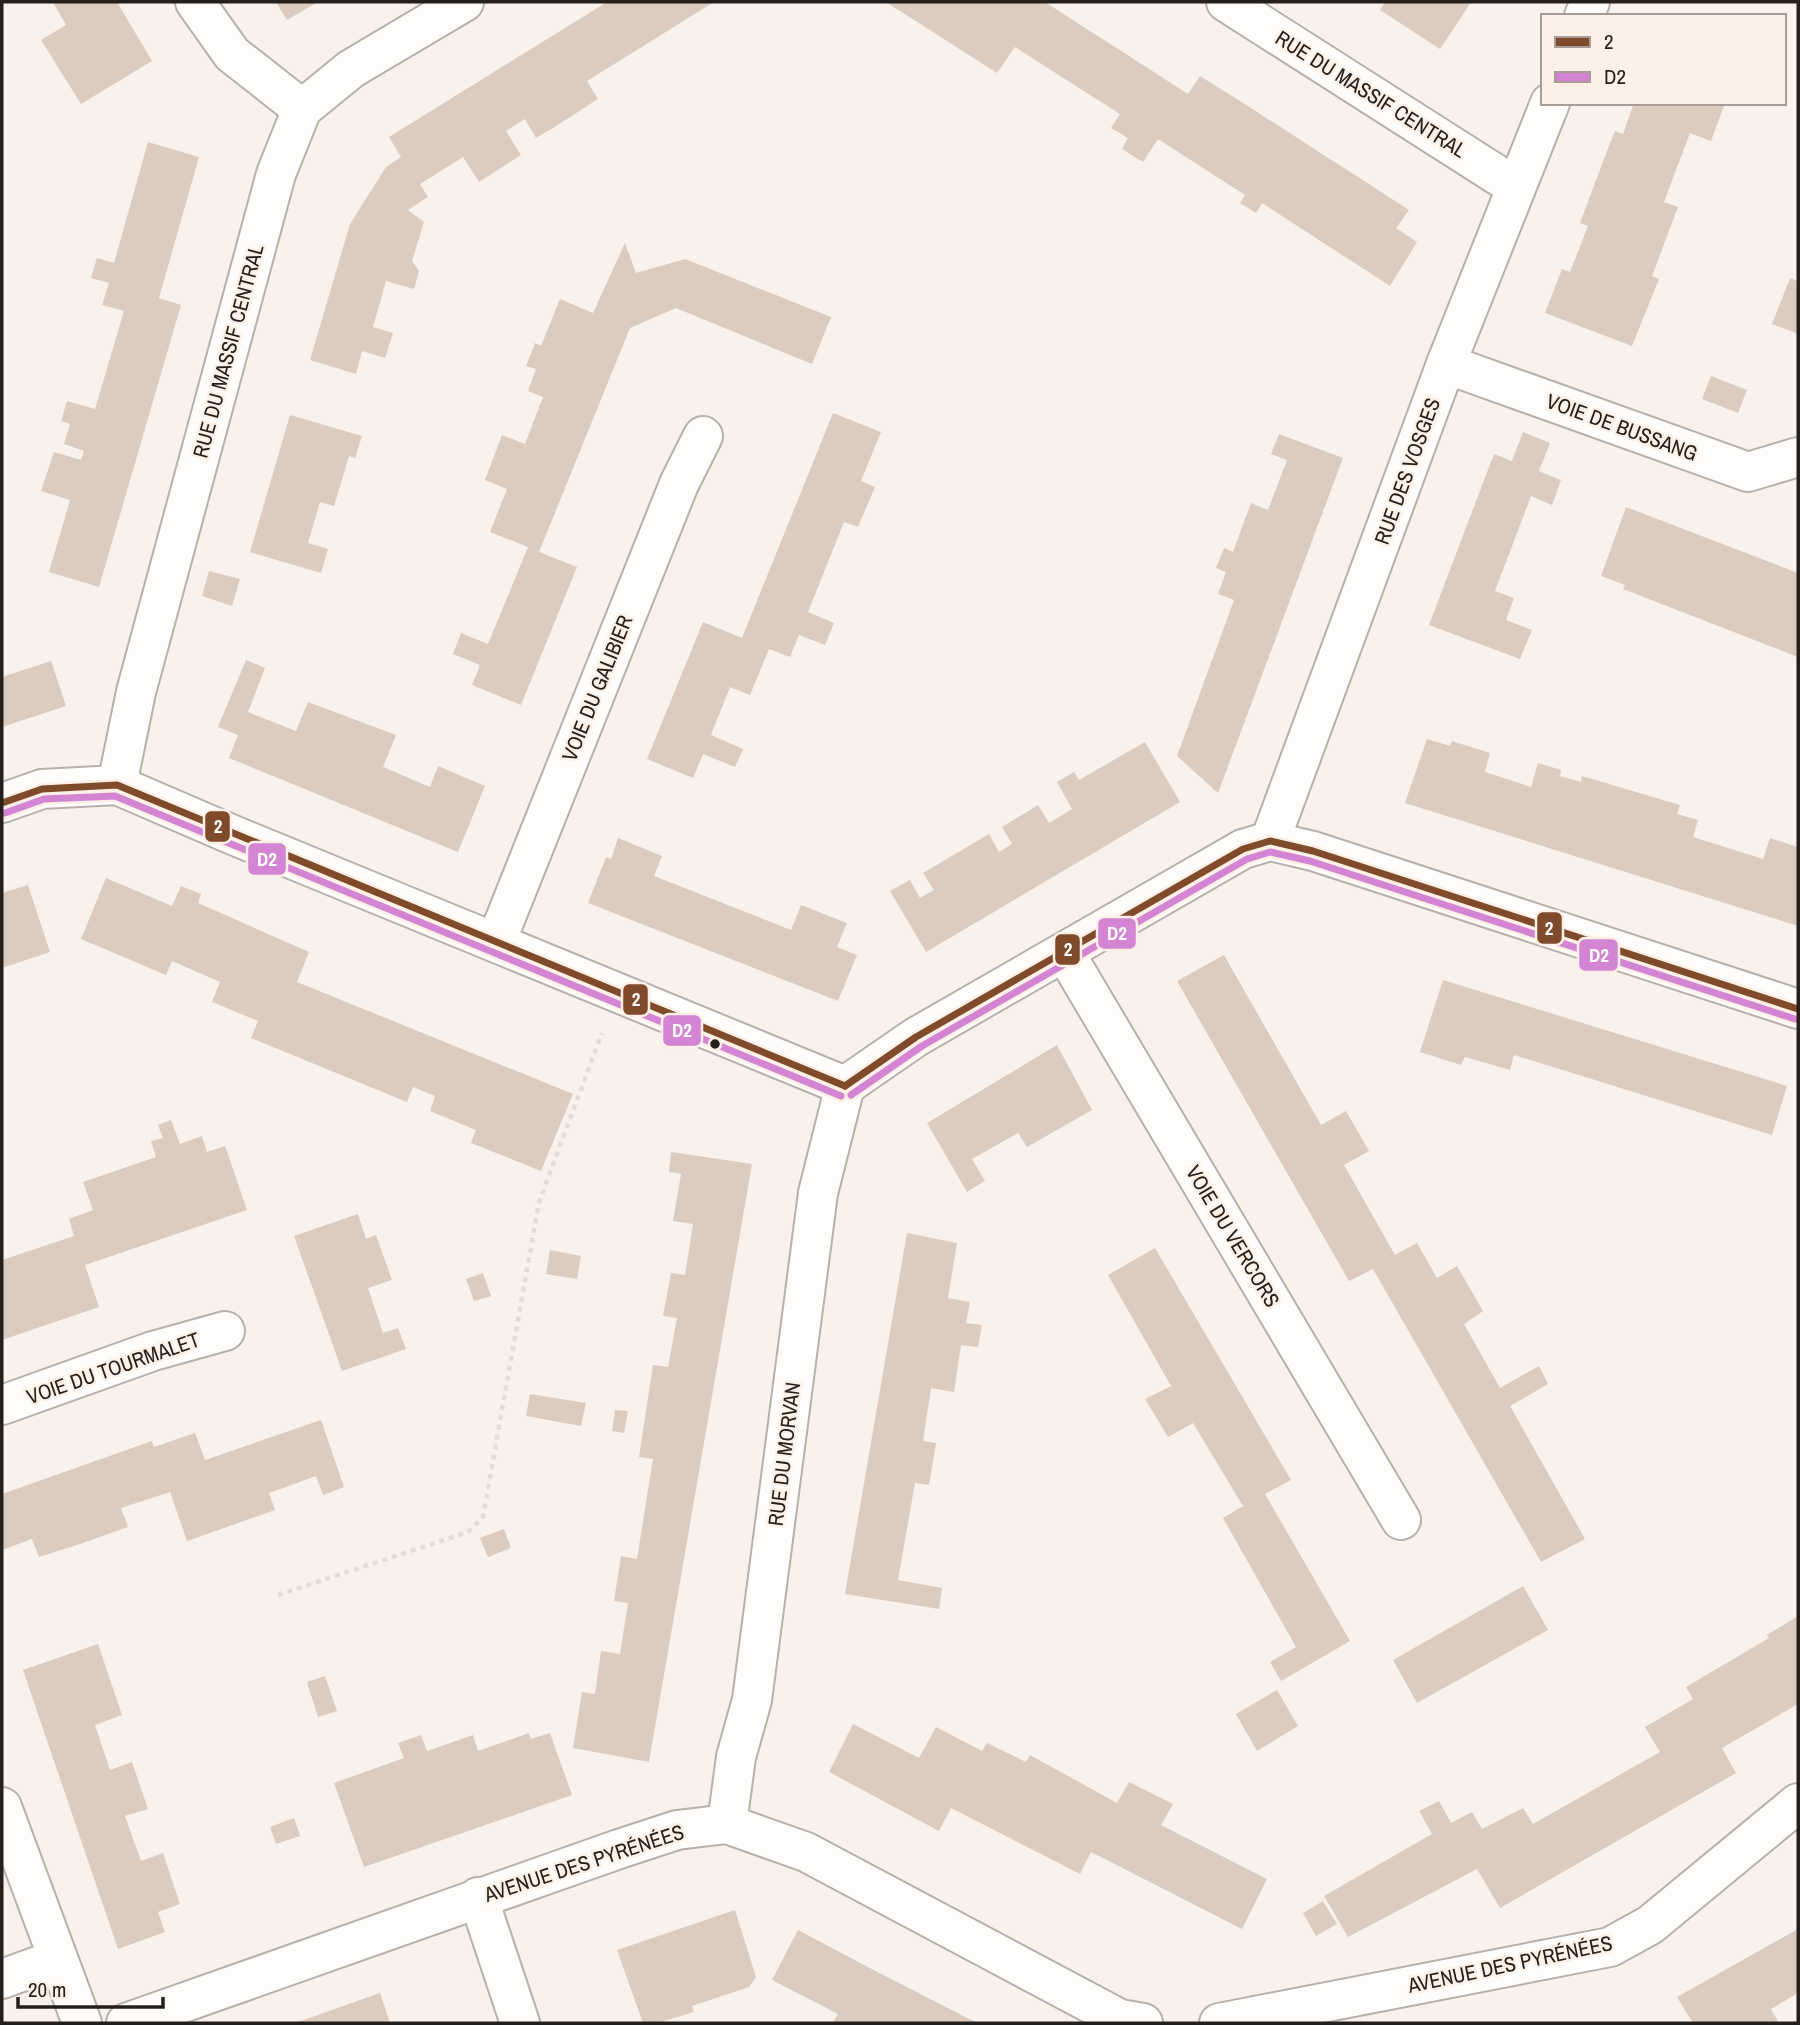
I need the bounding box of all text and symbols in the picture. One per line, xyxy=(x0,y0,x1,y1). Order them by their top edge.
legend xyxy=(1541,14,1786,105)
street label: RUE DU MASSIF CENTRAL xyxy=(1270,23,1472,165)
text: 2 xyxy=(1604,27,1614,56)
text: D2 xyxy=(1604,62,1626,91)
street label: RUE DU MASSIF CENTRAL xyxy=(186,241,271,461)
street label: VOIE DE BUSSANG xyxy=(1542,386,1702,468)
street label: RUE DES VOSGES xyxy=(1367,394,1447,548)
street label: VOIE DU GALIBIER xyxy=(555,611,639,765)
line badge: 2 xyxy=(204,810,231,843)
text: 2 xyxy=(214,813,223,839)
line badge: D2 xyxy=(247,842,287,876)
text: D2 xyxy=(257,846,277,872)
line badge: 2 xyxy=(1536,911,1563,945)
text: 2 xyxy=(1545,915,1554,941)
line badge: D2 xyxy=(1097,917,1137,950)
text: D2 xyxy=(1107,920,1127,946)
line badge: 2 xyxy=(1054,933,1081,966)
text: 2 xyxy=(1064,936,1073,962)
line badge: D2 xyxy=(1578,938,1619,972)
text: D2 xyxy=(1589,942,1609,968)
line badge: 2 xyxy=(622,983,649,1016)
text: 2 xyxy=(632,986,641,1012)
line badge: D2 xyxy=(662,1014,702,1047)
text: D2 xyxy=(672,1017,692,1043)
unlabelled marker xyxy=(708,1037,722,1051)
street label: VOIE DU VERCORS xyxy=(1179,1160,1287,1312)
street label: VOIE DU TOURMALET xyxy=(23,1325,204,1411)
street label: RUE DU MORVAN xyxy=(761,1380,807,1528)
street label: AVENUE DES PYRÉNÉES xyxy=(480,1817,688,1909)
street label: AVENUE DES PYRÉNÉES xyxy=(1404,1928,1615,2000)
scale bar xyxy=(18,1966,163,2010)
text: 20 m xyxy=(28,1975,66,2004)

